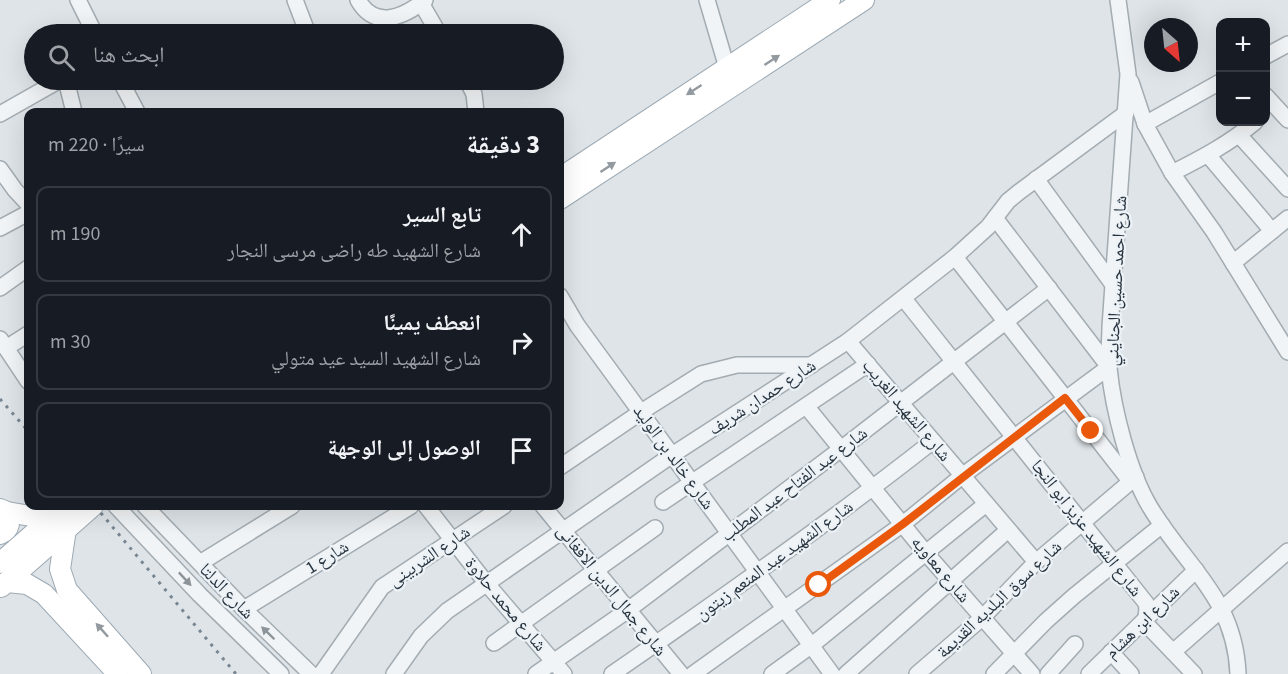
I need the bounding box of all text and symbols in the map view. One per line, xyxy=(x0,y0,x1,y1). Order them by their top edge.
north arrow xyxy=(1144,18,1198,72)
map controls xyxy=(1216,18,1270,126)
button: + xyxy=(1216,18,1270,72)
search box xyxy=(24,24,564,90)
text: ابحث هنا xyxy=(93,39,164,71)
icon: search xyxy=(45,41,78,74)
one-way arrow xyxy=(764,55,780,66)
button: − xyxy=(1216,72,1270,126)
one-way arrow xyxy=(686,84,702,95)
text: 3 دقيقة xyxy=(466,126,540,163)
text: سيرًا · 220 m xyxy=(48,131,145,159)
one-way arrow xyxy=(600,161,617,172)
street label: شارع احمد حسين الجنايني xyxy=(1100,195,1135,367)
text: تابع السير xyxy=(403,199,481,231)
icon: ahead xyxy=(505,218,538,251)
text: 190 m xyxy=(50,220,100,248)
text: شارع الشهيد طه راضى مرسى النجار xyxy=(227,237,481,265)
text: انعطف يمينًا xyxy=(383,307,481,339)
icon: right xyxy=(505,326,538,359)
text: 30 m xyxy=(50,328,90,356)
text: شارع الشهيد السيد عيد متولي xyxy=(271,345,481,373)
street label: شارع حمدان شريف xyxy=(704,353,821,442)
street label: شارع الشهيد الغريب xyxy=(856,354,957,467)
street label: شارع خالد بن الوليد xyxy=(627,400,720,515)
route end xyxy=(1077,417,1103,443)
street label: شارع عبد الفتاح عبد المطلب xyxy=(716,421,873,548)
text: الوصول إلى الوجهة xyxy=(328,432,481,464)
icon: arrive xyxy=(505,434,538,467)
street label: شارع الشهيد عزيز ابو النجا xyxy=(1025,454,1148,602)
street label: شارع الشهيد عبد المنعم زيتون xyxy=(690,495,858,626)
street label: شارع جمال الدين الافغانى xyxy=(551,519,673,662)
street label: شارع الشربينى xyxy=(383,520,475,593)
street label: شارع معاويه xyxy=(905,530,976,608)
street label: شارع 1 xyxy=(301,534,354,580)
street label: شارع سوق البلديه القديمة xyxy=(931,535,1067,664)
street label: شارع محمد حلاوة xyxy=(459,552,552,657)
street label: شارع الدلتا xyxy=(194,558,260,625)
one-way arrow xyxy=(178,571,191,586)
route start xyxy=(805,571,831,597)
street label: شارع ابن هشام xyxy=(1099,580,1185,665)
one-way arrow xyxy=(96,623,109,638)
one-way arrow xyxy=(262,627,276,641)

